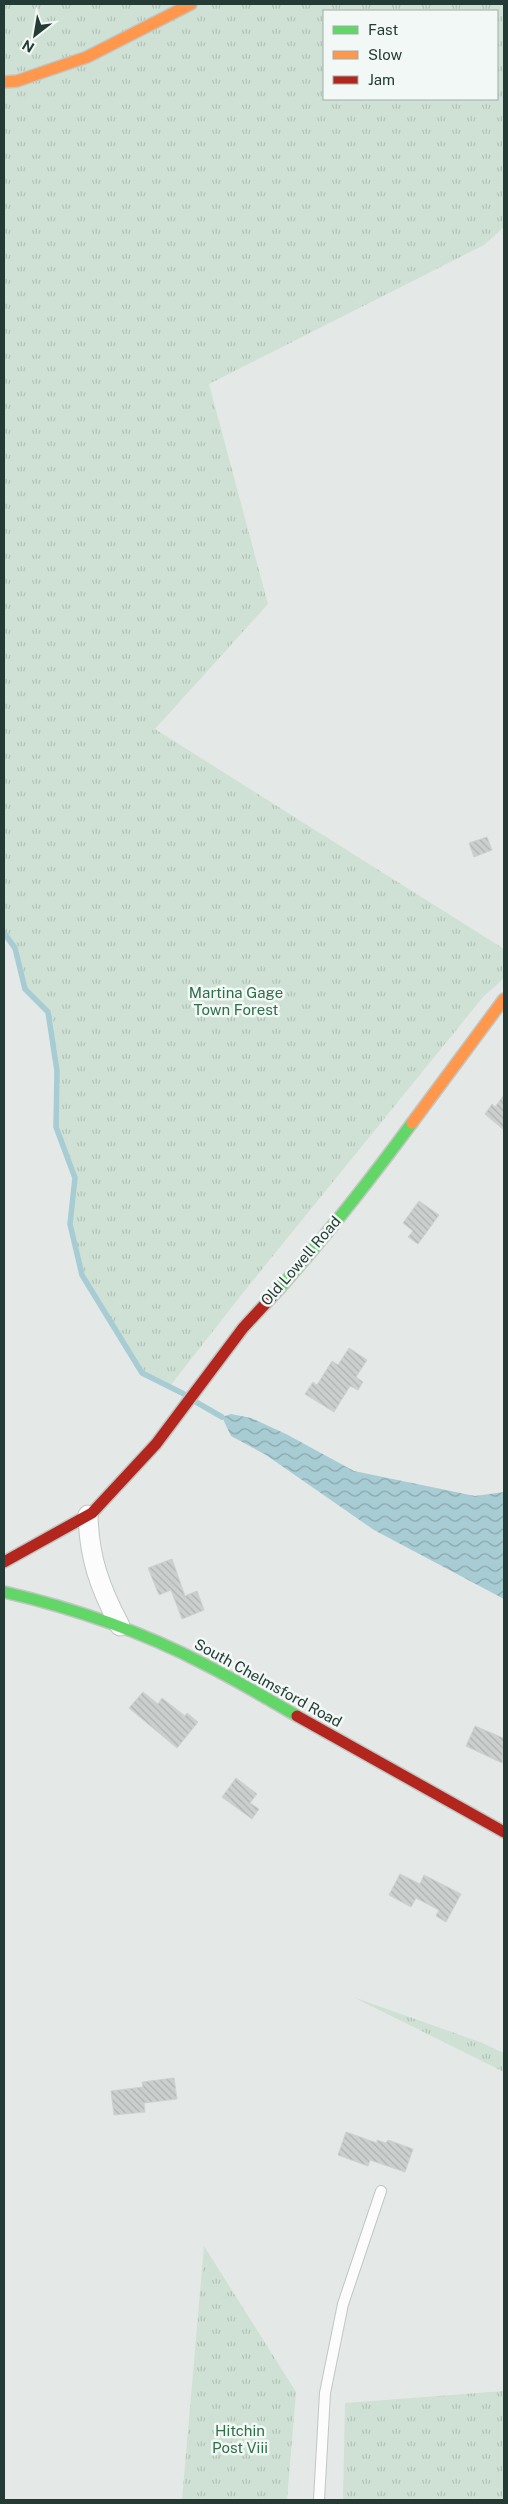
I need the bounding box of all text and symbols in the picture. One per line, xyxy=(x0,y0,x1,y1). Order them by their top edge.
north arrow xyxy=(10,10,60,60)
legend xyxy=(323,10,498,100)
text: Fast xyxy=(368,21,398,38)
text: N xyxy=(19,36,37,56)
text: Slow xyxy=(368,46,403,63)
text: Jam xyxy=(368,71,395,88)
park label: Martina Gage Town Forest xyxy=(189,984,283,1018)
street label: Old Lowell Road xyxy=(257,1213,344,1309)
street label: South Chelmsford Road xyxy=(192,1635,345,1730)
park label: Hitchin Post Viii xyxy=(212,2422,268,2456)

